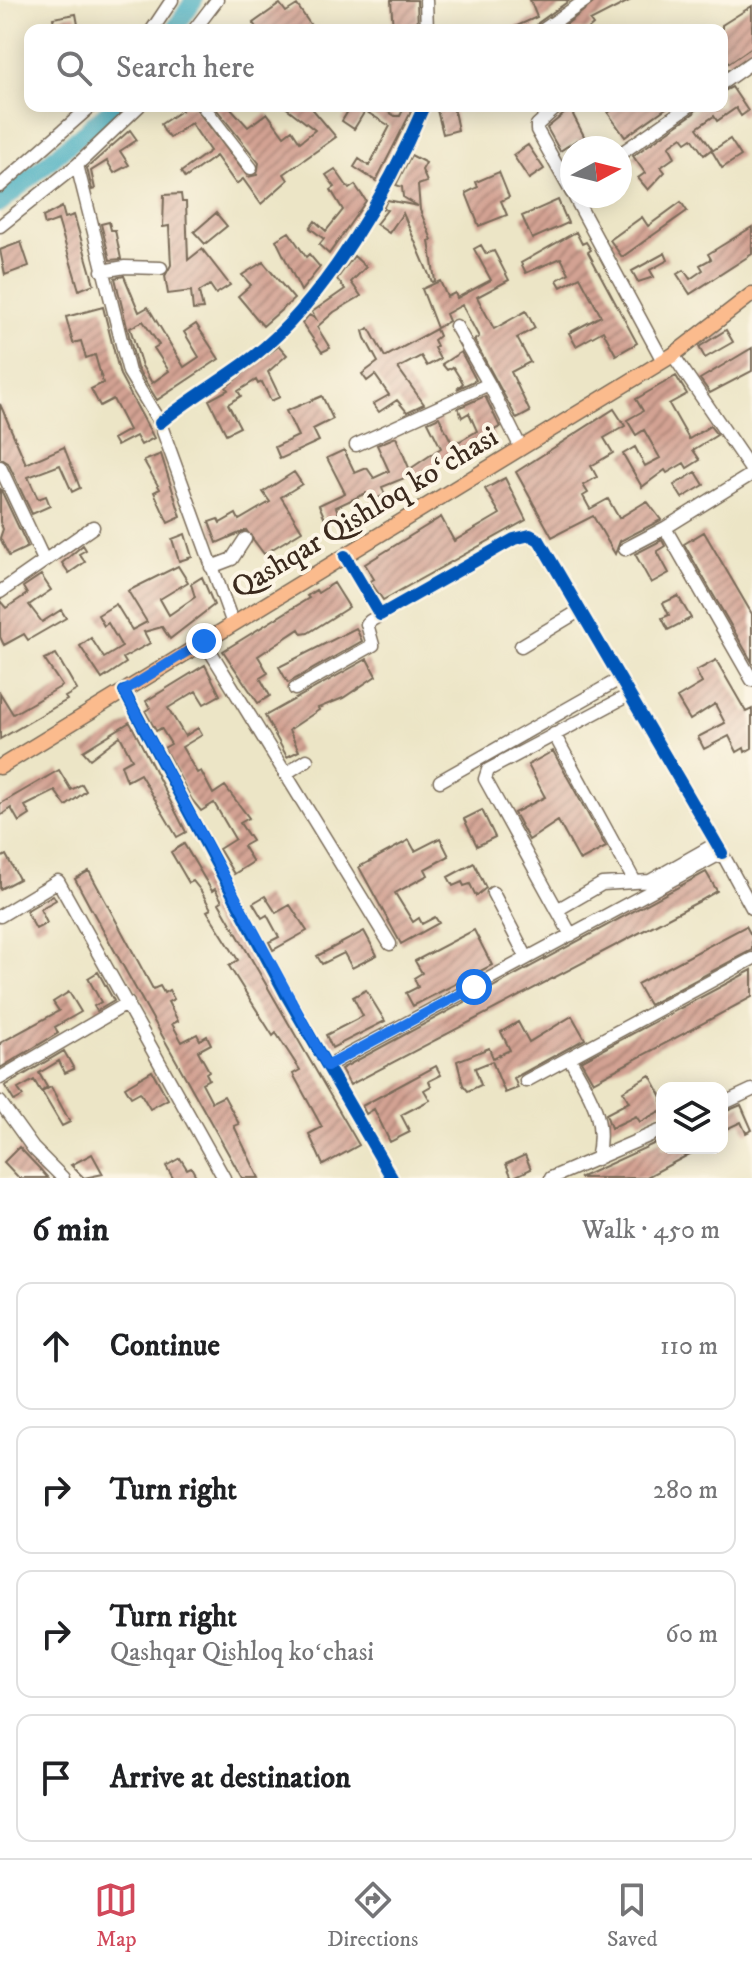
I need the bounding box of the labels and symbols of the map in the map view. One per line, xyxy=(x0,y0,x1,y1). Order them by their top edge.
north arrow xyxy=(560,136,632,208)
street label: Qashqar Qishloq koʻchasi xyxy=(225,419,505,607)
route end xyxy=(186,623,222,659)
route start xyxy=(456,969,492,1005)

